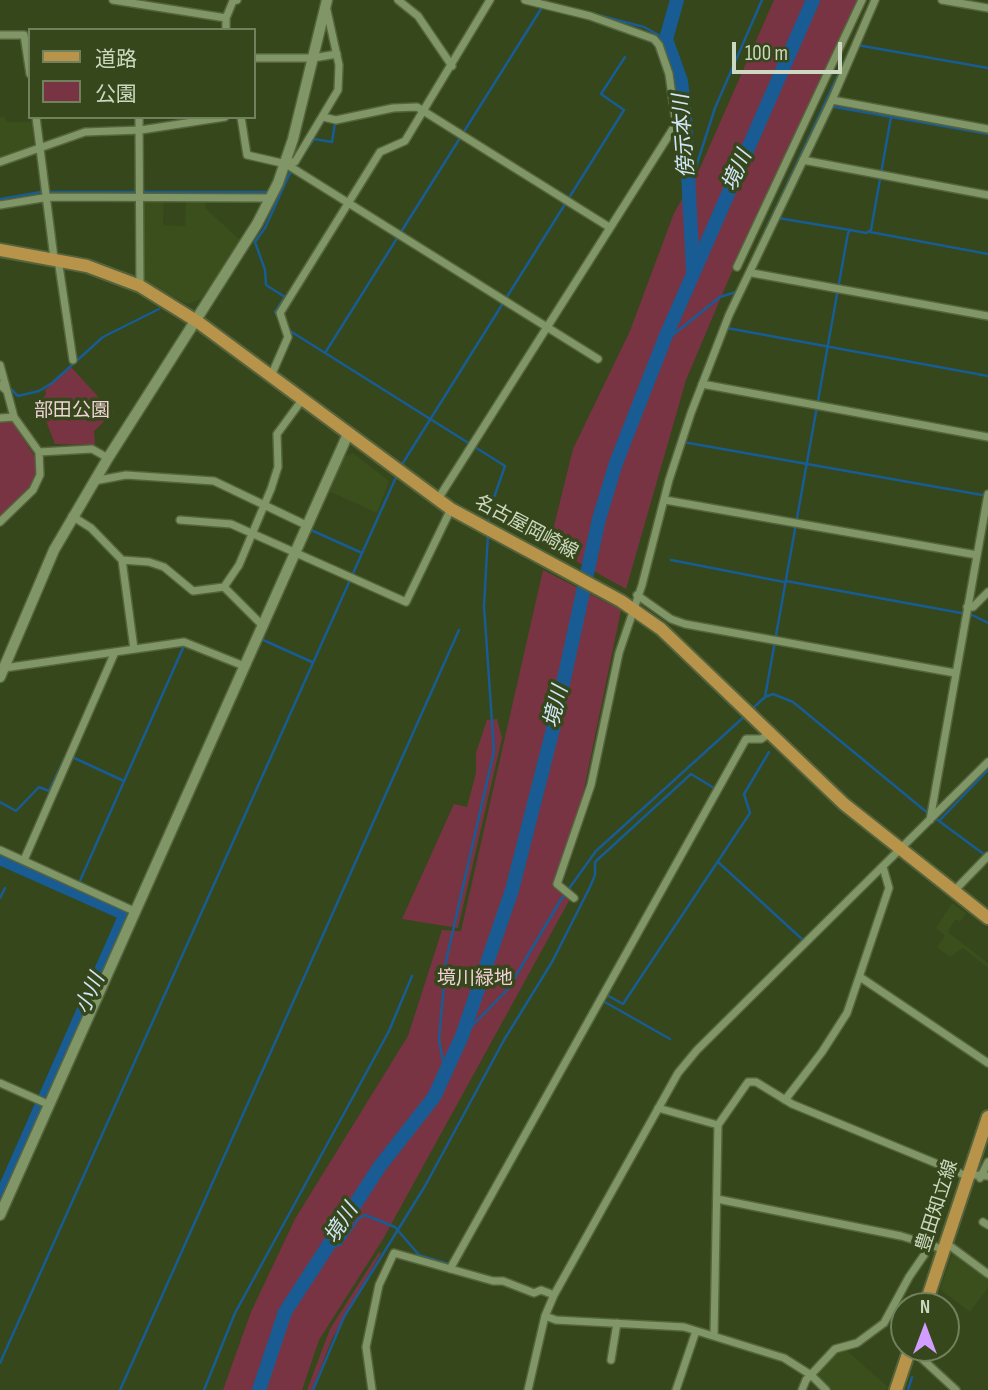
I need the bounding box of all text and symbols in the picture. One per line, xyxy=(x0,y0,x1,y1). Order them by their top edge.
legend xyxy=(28,28,256,119)
scale bar xyxy=(736,28,846,72)
text: 100 m xyxy=(745,41,788,66)
text: 道路 xyxy=(95,47,137,72)
text: 公園 xyxy=(95,82,137,107)
water label: 傍示本川 xyxy=(670,93,700,179)
water label: 境川 xyxy=(718,147,758,195)
park label: 部田公園 xyxy=(34,400,110,422)
street label: 名古屋岡崎線 xyxy=(470,491,582,565)
water label: 境川 xyxy=(540,684,574,730)
park label: 境川緑地 xyxy=(437,968,513,990)
water label: 小川 xyxy=(71,970,111,1018)
street label: 豊田知立線 xyxy=(912,1157,964,1255)
water label: 境川 xyxy=(320,1200,364,1248)
north arrow xyxy=(890,1292,960,1362)
text: N xyxy=(920,1296,930,1319)

